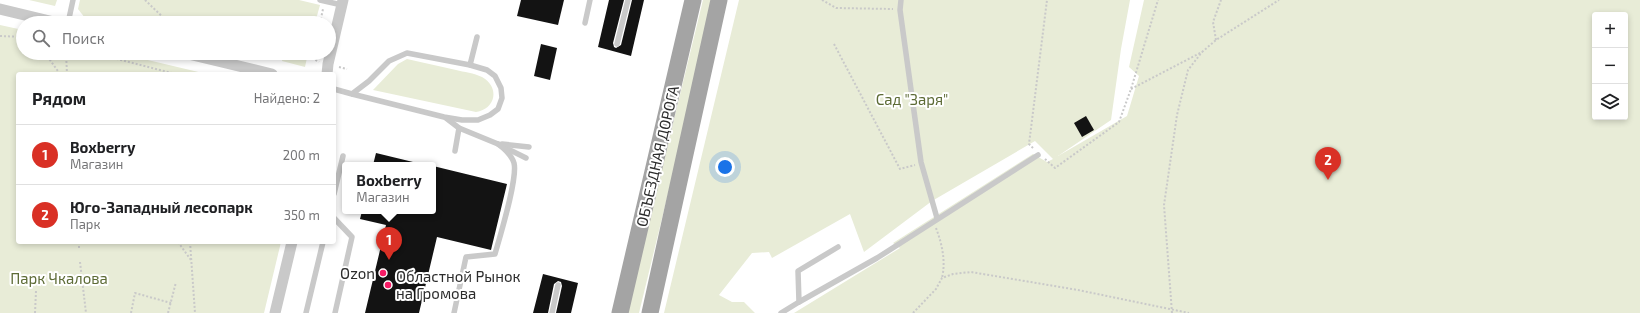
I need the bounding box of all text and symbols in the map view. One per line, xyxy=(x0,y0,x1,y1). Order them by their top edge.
map controls xyxy=(1592,12,1628,120)
button: + xyxy=(1592,12,1628,48)
search box xyxy=(16,16,336,60)
icon: search xyxy=(30,27,52,49)
text: Поиск xyxy=(62,29,105,47)
button: − xyxy=(1592,48,1628,84)
street label: ОБЪЕЗДНАЯ ДОРОГА xyxy=(632,83,682,228)
button: layers xyxy=(1592,84,1628,120)
text: Рядом xyxy=(32,88,86,108)
text: Найдено: 2 xyxy=(254,90,320,106)
park label: Сад "Заря" xyxy=(876,90,948,108)
text: Boxberry xyxy=(70,138,135,156)
text: 1 xyxy=(42,147,48,163)
text: 200 m xyxy=(283,147,320,163)
pin: 2 xyxy=(1315,147,1341,180)
text: Магазин xyxy=(70,156,123,172)
your location xyxy=(715,157,735,177)
popup xyxy=(342,162,436,214)
text: Boxberry xyxy=(356,171,422,189)
text: Магазин xyxy=(356,189,410,205)
text: Юго-Западный лесопарк xyxy=(70,198,253,216)
text: 2 xyxy=(41,207,49,223)
text: 350 m xyxy=(284,207,320,223)
text: Парк xyxy=(70,216,100,232)
pin: 1 xyxy=(376,227,402,260)
place label: Ozon xyxy=(340,264,375,282)
place label: Областной Рынок на Громова xyxy=(396,267,521,302)
marker: Ozon xyxy=(378,268,388,278)
park label: Парк Чкалова xyxy=(10,269,108,287)
marker: Областной Рынок на Громова xyxy=(383,280,393,290)

